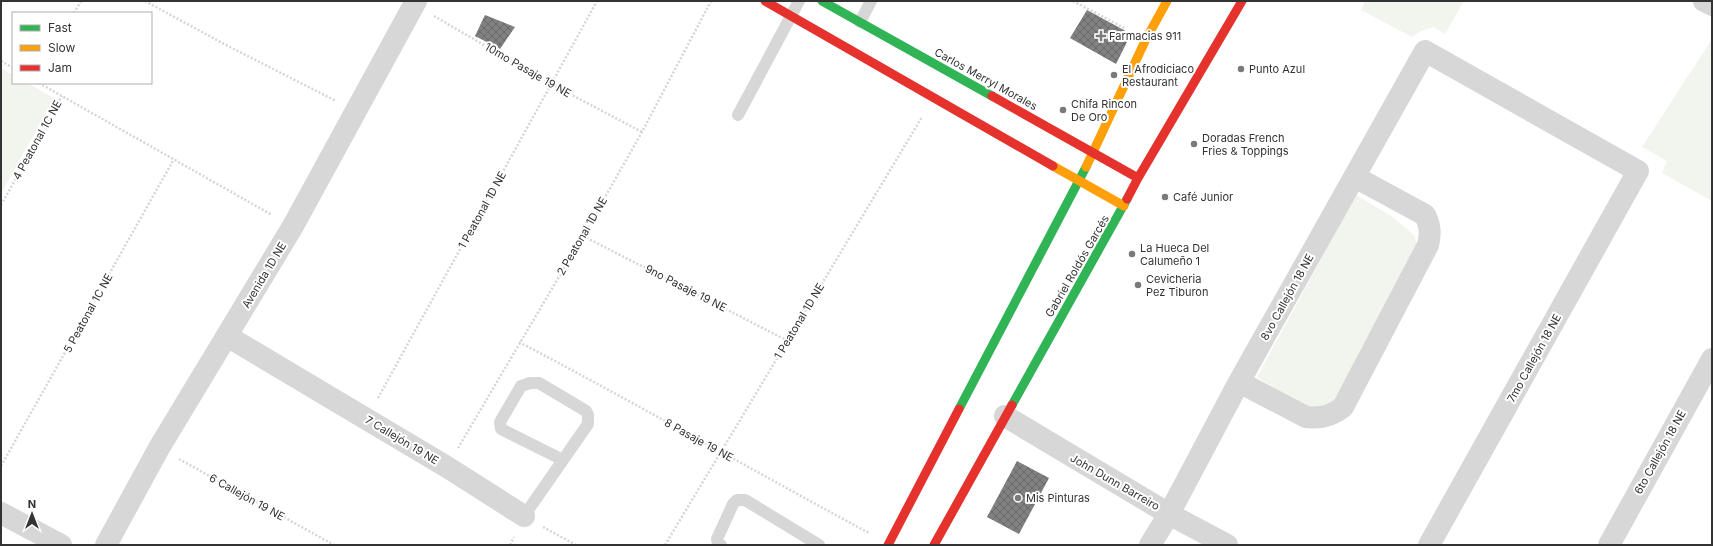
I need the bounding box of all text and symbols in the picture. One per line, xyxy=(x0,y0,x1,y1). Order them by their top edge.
legend xyxy=(12,12,152,84)
text: Fast xyxy=(48,20,72,35)
place label: Farmacias 911 xyxy=(1109,29,1181,43)
marker: Farmacias 911 xyxy=(1096,31,1106,41)
text: Slow xyxy=(48,40,76,55)
street label: 10mo Pasaje 19 NE xyxy=(482,40,574,100)
street label: Carlos Merryl Morales xyxy=(932,45,1040,113)
text: Jam xyxy=(48,60,72,75)
place label: El Afrodiciaco Restaurant xyxy=(1122,62,1194,89)
place label: Punto Azul xyxy=(1249,62,1305,76)
marker: Punto Azul xyxy=(1236,64,1246,74)
marker: El Afrodiciaco Restaurant xyxy=(1109,70,1119,80)
place label: Chifa Rincon De Oro xyxy=(1071,97,1137,124)
street label: 4 Peatonal 1C NE xyxy=(9,98,65,182)
marker: Chifa Rincon De Oro xyxy=(1058,105,1068,115)
place label: Doradas French Fries & Toppings xyxy=(1202,131,1289,158)
marker: Doradas French Fries & Toppings xyxy=(1189,139,1199,149)
street label: 1 Peatonal 1D NE xyxy=(455,169,509,251)
place label: Café Junior xyxy=(1173,190,1233,204)
marker: Café Junior xyxy=(1160,192,1170,202)
street label: 2 Peatonal 1D NE xyxy=(554,194,610,278)
street label: Gabriel Roldós Garcés xyxy=(1042,212,1112,320)
street label: Avenida 1D NE xyxy=(239,239,289,311)
place label: La Hueca Del Calumeño 1 xyxy=(1140,241,1209,268)
marker: La Hueca Del Calumeño 1 xyxy=(1127,249,1137,259)
street label: 8vo Callejón 18 NE xyxy=(1257,251,1317,343)
street label: 9no Pasaje 19 NE xyxy=(643,261,729,315)
street label: 5 Peatonal 1C NE xyxy=(60,271,116,355)
place label: Cevicheria Pez Tiburon xyxy=(1146,272,1208,299)
street label: 1 Peatonal 1D NE xyxy=(771,280,827,362)
marker: Cevicheria Pez Tiburon xyxy=(1133,280,1143,290)
street label: 7mo Callejón 18 NE xyxy=(1504,311,1564,405)
street label: 6to Callejón 18 NE xyxy=(1631,407,1689,497)
street label: 7 Callejón 19 NE xyxy=(363,413,441,467)
street label: 8 Pasaje 19 NE xyxy=(662,415,736,465)
street label: John Dunn Barreiro xyxy=(1068,451,1162,513)
street label: 6 Callejón 19 NE xyxy=(207,471,287,523)
place label: Mis Pinturas xyxy=(1026,491,1090,505)
marker: Mis Pinturas xyxy=(1013,493,1023,503)
north arrow xyxy=(12,494,52,534)
text: N xyxy=(28,497,36,511)

